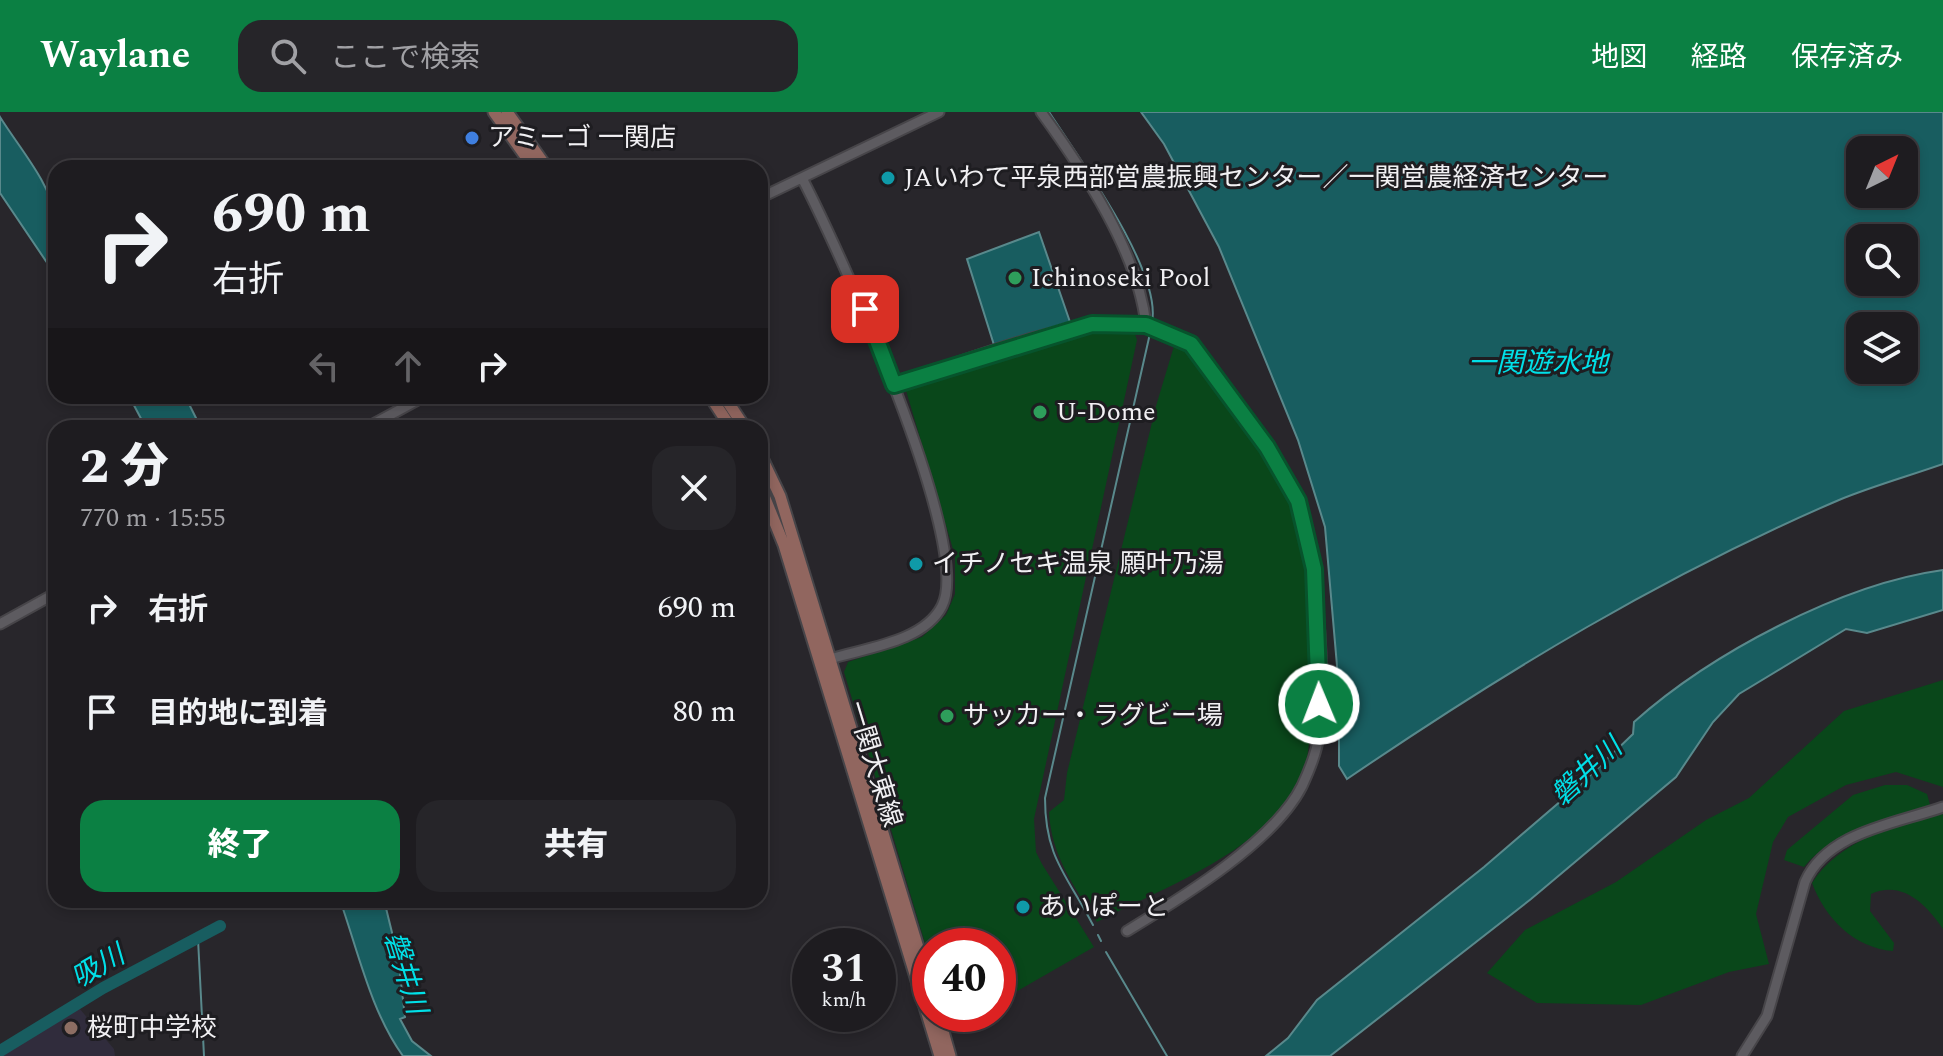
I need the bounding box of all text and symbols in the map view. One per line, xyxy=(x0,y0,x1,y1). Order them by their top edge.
search box xyxy=(238,20,798,92)
text: Waylane xyxy=(40,27,190,85)
icon: search xyxy=(266,34,310,78)
text: ここで検索 xyxy=(330,35,480,81)
text: 地図 xyxy=(1591,36,1647,79)
text: 経路 xyxy=(1691,36,1747,79)
text: 保存済み xyxy=(1791,36,1903,79)
place label: アミーゴ 一関店 xyxy=(488,118,676,158)
marker: アミーゴ 一関店 xyxy=(463,129,481,147)
north arrow xyxy=(1846,136,1918,208)
map controls xyxy=(1846,136,1918,384)
place label: JAいわて平泉西部営農振興センター／一関営農経済センター xyxy=(904,158,1609,198)
marker: JAいわて平泉西部営農振興センター／一関営農経済センター xyxy=(879,169,897,187)
text: 690 m xyxy=(212,172,371,257)
icon: right xyxy=(80,192,184,296)
button: search xyxy=(1846,224,1918,296)
text: 右折 xyxy=(212,253,284,308)
place label: Ichinoseki Pool xyxy=(1031,258,1210,298)
marker: Ichinoseki Pool xyxy=(1006,269,1024,287)
pin xyxy=(831,275,899,343)
icon: arrive xyxy=(843,287,887,331)
button: layers xyxy=(1846,312,1918,384)
water label: 一関遊水地 xyxy=(1468,342,1611,385)
icon: left xyxy=(302,344,346,388)
icon: ahead xyxy=(386,344,430,388)
icon: right xyxy=(470,344,514,388)
place label: U-Dome xyxy=(1056,392,1156,432)
marker: U-Dome xyxy=(1031,403,1049,421)
text: 2 分 xyxy=(80,431,169,504)
button: close xyxy=(652,446,736,530)
text: 770 m · 15:55 xyxy=(80,498,226,538)
place label: イチノセキ温泉 願叶乃湯 xyxy=(932,544,1224,584)
marker: イチノセキ温泉 願叶乃湯 xyxy=(907,555,925,573)
text: 690 m xyxy=(658,585,736,631)
icon: right xyxy=(80,586,124,630)
text: 右折 xyxy=(148,587,208,633)
position arrow xyxy=(1277,662,1361,746)
text: 80 m xyxy=(673,689,736,735)
icon: arrive xyxy=(80,690,124,734)
text: 目的地に到着 xyxy=(148,691,328,737)
street label: 一関大東線 xyxy=(836,696,912,832)
place label: サッカー・ラグビー場 xyxy=(963,696,1223,736)
marker: サッカー・ラグビー場 xyxy=(938,707,956,725)
water label: 磐井川 xyxy=(1542,726,1635,816)
button: 終了 xyxy=(80,800,400,892)
button: 共有 xyxy=(416,800,736,892)
place label: あいぽーと xyxy=(1039,887,1169,927)
marker: あいぽーと xyxy=(1014,898,1032,916)
water label: 磐井川 xyxy=(372,927,439,1022)
speed limit sign: 40 xyxy=(912,928,1016,1032)
water label: 吸川 xyxy=(63,933,136,1000)
text: 31 xyxy=(822,939,866,1000)
text: km/h xyxy=(822,985,867,1015)
place label: 桜町中学校 xyxy=(87,1008,217,1048)
marker: 桜町中学校 xyxy=(62,1019,80,1037)

